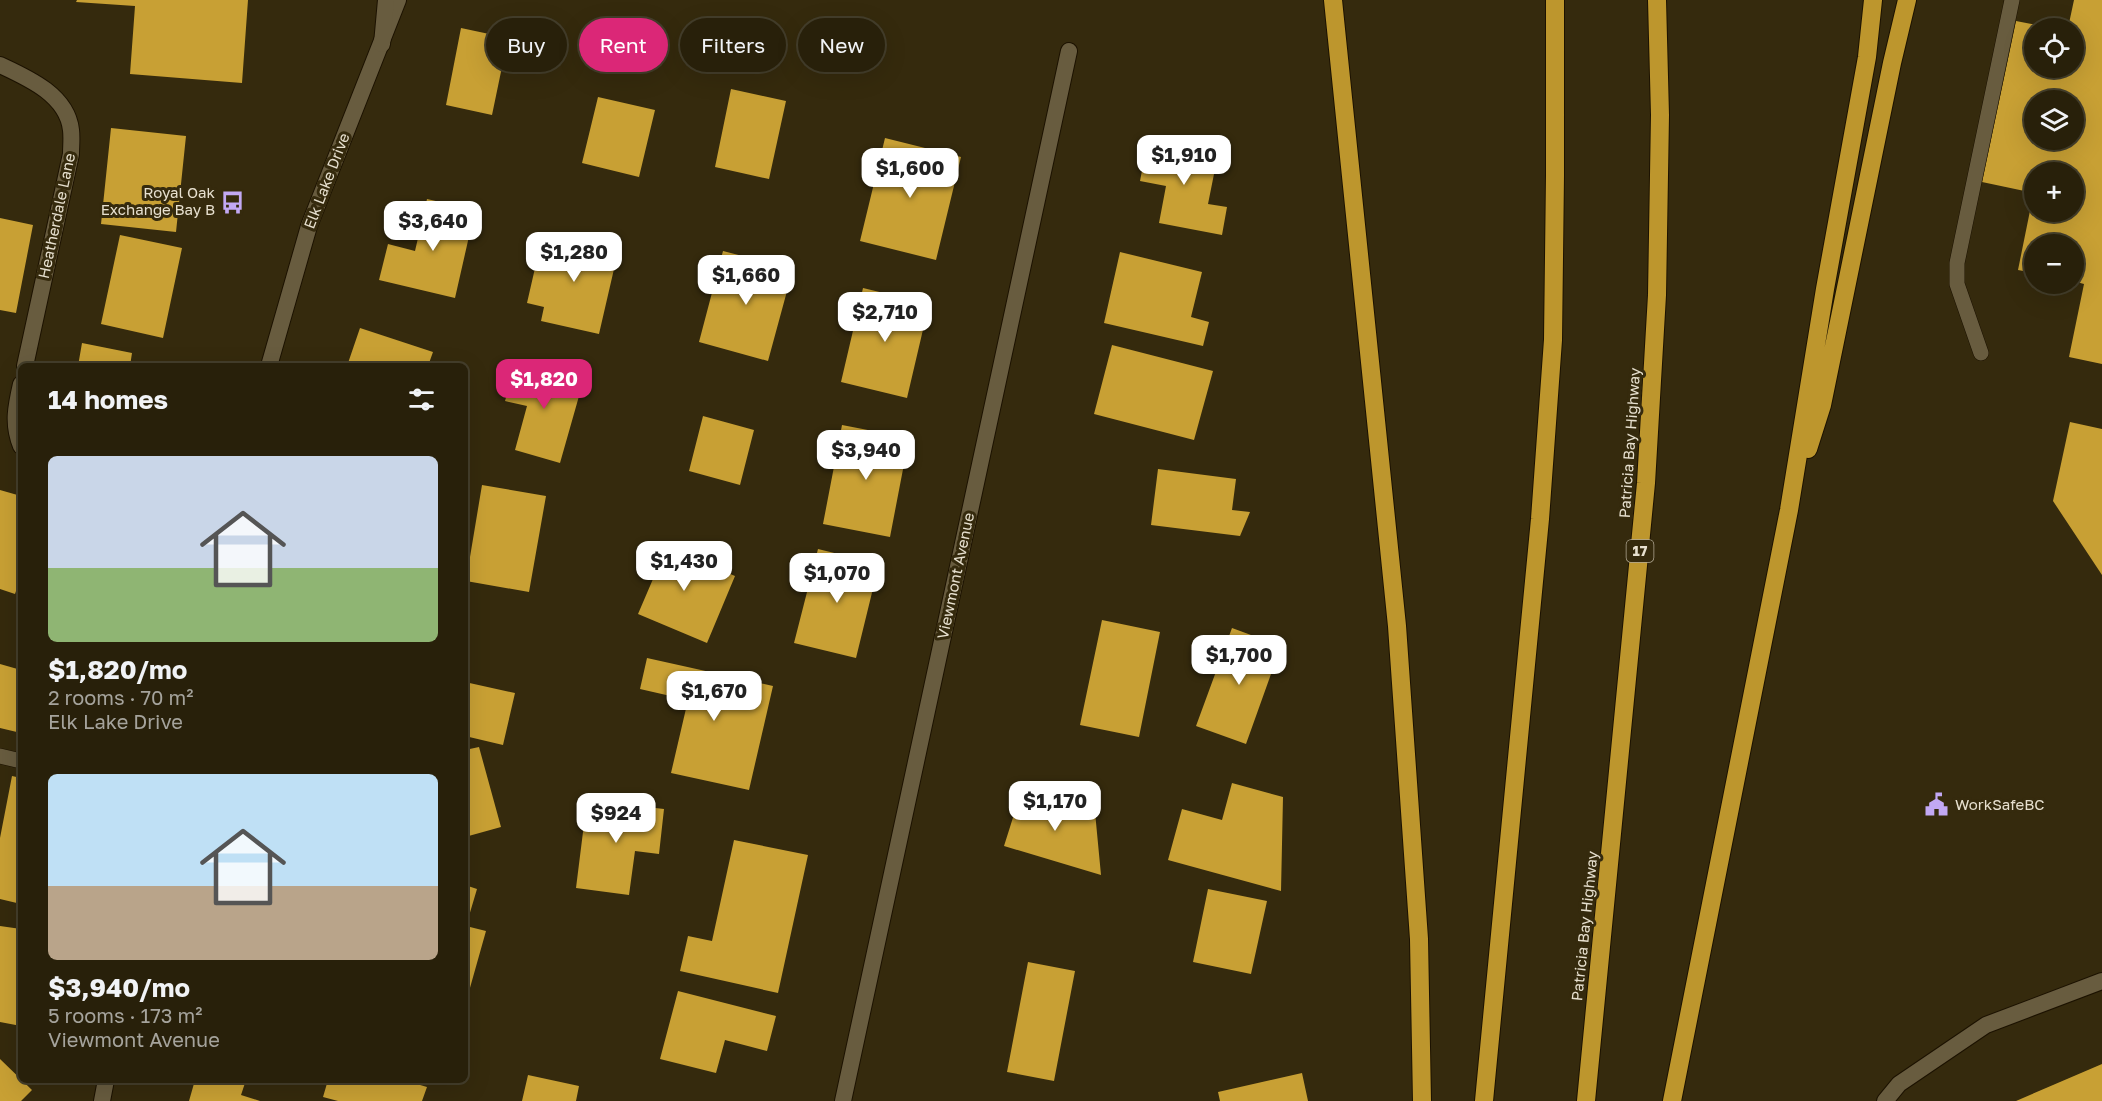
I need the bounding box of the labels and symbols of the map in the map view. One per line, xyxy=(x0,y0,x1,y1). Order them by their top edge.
street label: Elk Lake Drive xyxy=(300,130,353,231)
pin: $1,910 xyxy=(1135,135,1233,186)
pin: $1,600 xyxy=(861,148,959,199)
street label: Heatherdale Lane xyxy=(34,151,78,280)
place label: Royal Oak Exchange Bay B xyxy=(101,183,216,218)
bus stop icon: Royal Oak Exchange Bay B xyxy=(220,189,246,215)
pin: $3,640 xyxy=(384,201,482,252)
pin: $1,280 xyxy=(525,232,623,283)
pin: $1,660 xyxy=(697,255,795,306)
pin: $2,710 xyxy=(836,292,934,343)
pin: $1,820 xyxy=(495,359,593,410)
street label: Patricia Bay Highway xyxy=(1615,366,1643,519)
pin: $3,940 xyxy=(817,430,915,481)
street label: Viewmont Avenue xyxy=(933,511,977,641)
road number: 17 xyxy=(1626,540,1654,562)
pin: $1,430 xyxy=(635,541,733,592)
pin: $1,070 xyxy=(788,553,886,604)
pin: $1,700 xyxy=(1190,635,1288,686)
pin: $1,670 xyxy=(665,671,763,722)
pin: $1,170 xyxy=(1006,781,1104,832)
public building icon: WorkSafeBC xyxy=(1924,792,1950,818)
pin: $924 xyxy=(580,793,652,844)
place label: WorkSafeBC xyxy=(1955,795,2044,813)
street label: Patricia Bay Highway xyxy=(1567,849,1601,1002)

